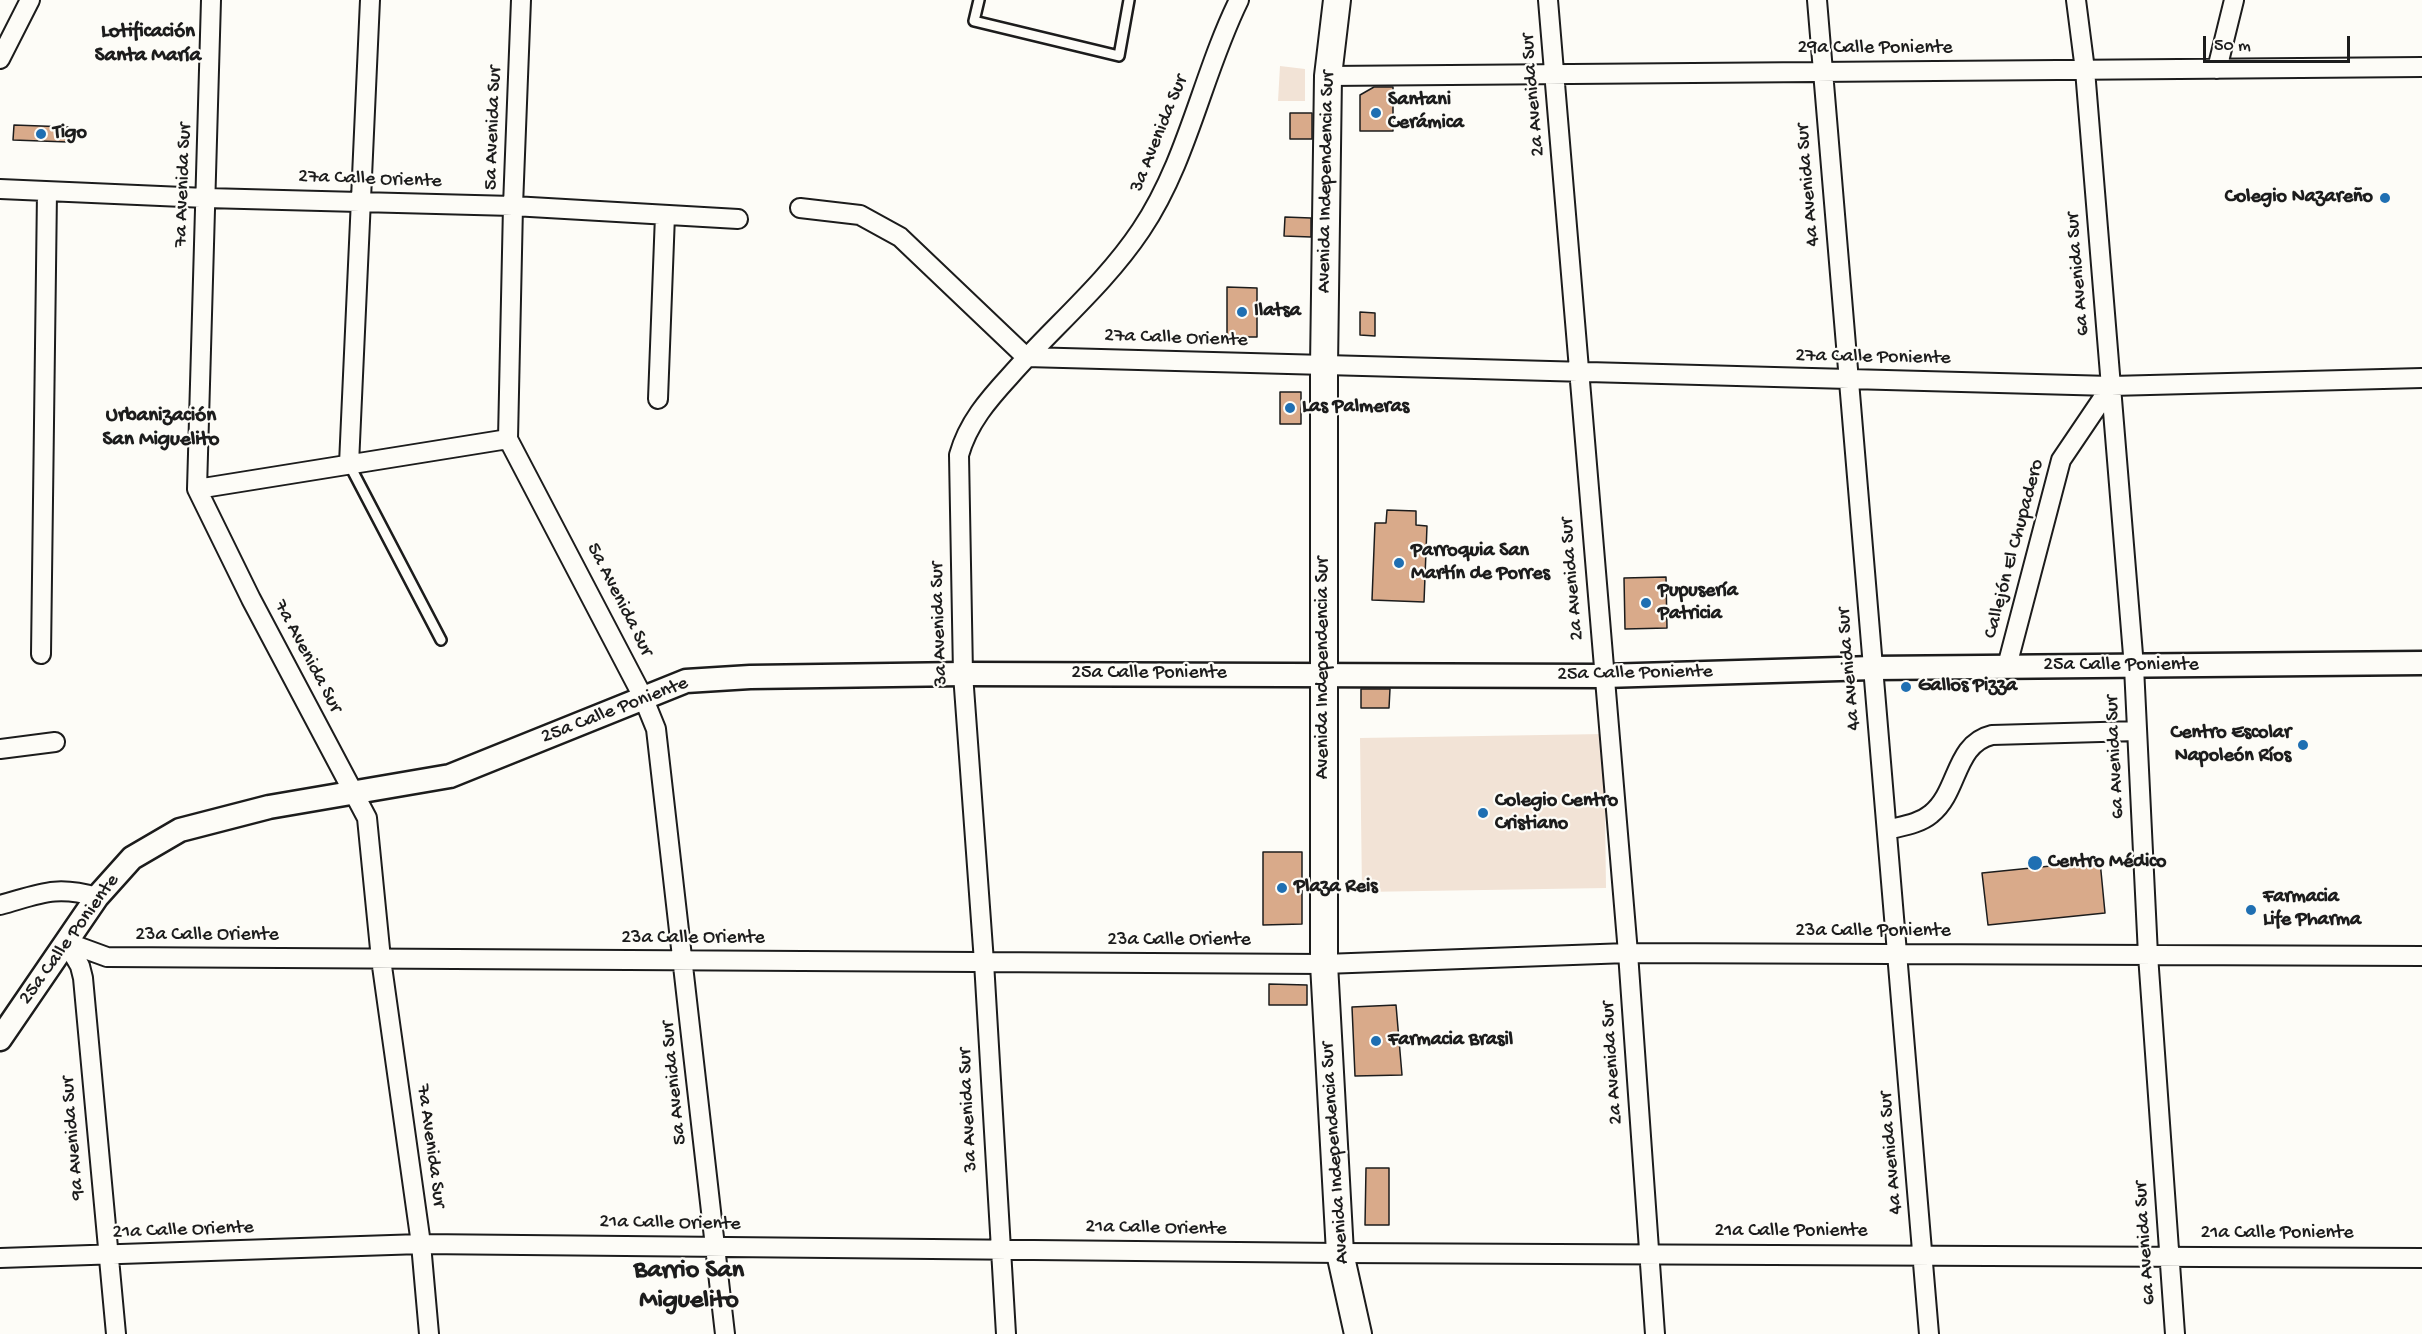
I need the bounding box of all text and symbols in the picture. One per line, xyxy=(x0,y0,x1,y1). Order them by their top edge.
district label: Lotificación Santa María xyxy=(95,20,201,70)
scale bar xyxy=(2206,24,2353,62)
street label: 2a Avenida Sur xyxy=(1517,32,1551,158)
text: 50 m xyxy=(2214,36,2251,57)
street label: 29a Calle Poniente xyxy=(1797,37,1953,61)
street label: 5a Avenida Sur xyxy=(480,65,508,191)
street label: Avenida Independencia Sur xyxy=(1313,71,1341,293)
street label: 3a Avenida Sur xyxy=(1126,72,1194,196)
place label: Santani Cerámica xyxy=(1388,89,1464,136)
marker: Santani Cerámica xyxy=(1369,106,1383,120)
place label: Tigo xyxy=(53,122,87,146)
street label: 7a Avenida Sur xyxy=(170,122,198,248)
street label: 4a Avenida Sur xyxy=(1792,122,1826,248)
marker: Tigo xyxy=(34,127,48,141)
street label: 27a Calle Oriente xyxy=(298,166,442,194)
place label: Colegio Nazareño xyxy=(2225,186,2373,210)
marker: Colegio Nazareño xyxy=(2378,191,2392,205)
street label: 6a Avenida Sur xyxy=(2062,211,2096,337)
place label: Ilatsa xyxy=(1254,300,1301,324)
marker: Ilatsa xyxy=(1235,305,1249,319)
street label: 27a Calle Oriente xyxy=(1104,325,1248,353)
street label: 27a Calle Poniente xyxy=(1795,345,1951,371)
place label: Las Palmeras xyxy=(1302,396,1409,420)
marker: Las Palmeras xyxy=(1283,401,1297,415)
district label: Urbanización San Miguelito xyxy=(103,404,219,454)
street label: Callejón El Chupadero xyxy=(1980,457,2050,641)
street label: 2a Avenida Sur xyxy=(1556,516,1590,642)
street label: 5a Avenida Sur xyxy=(580,539,658,661)
place label: Parroquia San Martín de Porres xyxy=(1411,540,1550,587)
marker: Parroquia San Martín de Porres xyxy=(1392,556,1406,570)
street label: Avenida Independencia Sur xyxy=(1312,557,1336,779)
street label: 3a Avenida Sur xyxy=(926,561,954,687)
place label: Pupusería Patricia xyxy=(1658,580,1738,627)
street label: 7a Avenida Sur xyxy=(267,596,347,718)
marker: Pupusería Patricia xyxy=(1639,596,1653,610)
street label: 4a Avenida Sur xyxy=(1833,606,1867,732)
street label: 25a Calle Poniente xyxy=(2043,654,2199,678)
street label: 25a Calle Poniente xyxy=(1557,661,1713,687)
street label: 25a Calle Poniente xyxy=(1071,662,1227,686)
street label: 25a Calle Poniente xyxy=(538,672,692,750)
place label: Gallos Pizza xyxy=(1918,675,2017,699)
marker: Gallos Pizza xyxy=(1899,680,1913,694)
street label: 6a Avenida Sur xyxy=(2101,694,2131,820)
place label: Centro Escolar Napoleón Ríos xyxy=(2170,722,2291,769)
marker: Centro Escolar Napoleón Ríos xyxy=(2296,738,2310,752)
place label: Colegio Centro Cristiano xyxy=(1495,790,1618,837)
marker: Colegio Centro Cristiano xyxy=(1476,806,1490,820)
place label: Centro Médico xyxy=(2048,851,2166,875)
marker: Centro Médico xyxy=(2026,854,2044,872)
street label: 25a Calle Poniente xyxy=(15,870,125,1010)
place label: Plaza Reis xyxy=(1294,876,1378,900)
marker: Plaza Reis xyxy=(1275,881,1289,895)
place label: Farmacia Life Pharma xyxy=(2263,886,2361,933)
marker: Farmacia Life Pharma xyxy=(2244,903,2258,917)
street label: 23a Calle Poniente xyxy=(1795,920,1951,944)
street label: 23a Calle Oriente xyxy=(135,924,279,948)
street label: 23a Calle Oriente xyxy=(621,927,765,951)
street label: 23a Calle Oriente xyxy=(1107,929,1251,953)
street label: 2a Avenida Sur xyxy=(1597,1000,1629,1126)
street label: 5a Avenida Sur xyxy=(657,1020,693,1146)
place label: Farmacia Brasil xyxy=(1388,1029,1513,1053)
marker: Farmacia Brasil xyxy=(1369,1034,1383,1048)
street label: Avenida Independencia Sur xyxy=(1316,1041,1356,1265)
street label: 3a Avenida Sur xyxy=(954,1047,984,1173)
street label: 9a Avenida Sur xyxy=(57,1075,91,1201)
street label: 7a Avenida Sur xyxy=(409,1083,451,1209)
street label: 4a Avenida Sur xyxy=(1875,1090,1909,1216)
street label: 6a Avenida Sur xyxy=(2130,1180,2162,1306)
street label: 21a Calle Oriente xyxy=(599,1211,741,1237)
street label: 21a Calle Oriente xyxy=(1085,1216,1227,1242)
street label: 21a Calle Oriente xyxy=(112,1217,254,1245)
street label: 21a Calle Poniente xyxy=(1714,1220,1868,1244)
street label: 21a Calle Poniente xyxy=(2200,1222,2354,1246)
district label: Barrio San Miguelito xyxy=(634,1256,744,1318)

